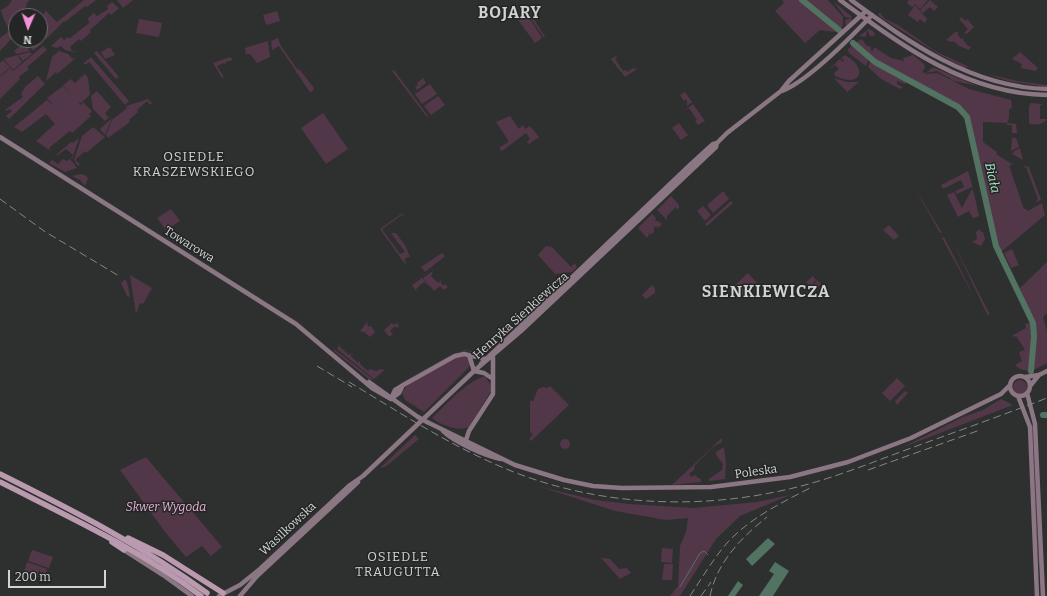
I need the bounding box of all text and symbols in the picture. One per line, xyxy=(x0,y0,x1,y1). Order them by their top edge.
district label: BOJARY xyxy=(478,4,542,24)
north arrow xyxy=(8,8,48,48)
text: N xyxy=(23,33,32,46)
district label: OSIEDLE KRASZEWSKIEGO xyxy=(133,149,255,180)
water label: Biała xyxy=(981,161,1003,195)
street label: Towarowa xyxy=(161,224,217,266)
street label: Henryka Sienkiewicza xyxy=(470,269,572,363)
district label: SIENKIEWICZA xyxy=(702,283,830,303)
street label: Poleska xyxy=(734,462,778,482)
street label: Wasilkowska xyxy=(257,499,319,559)
park label: Skwer Wygoda xyxy=(126,501,206,515)
district label: OSIEDLE TRAUGUTTA xyxy=(355,549,441,580)
scale bar xyxy=(10,562,108,588)
text: 200 m xyxy=(15,570,51,584)

